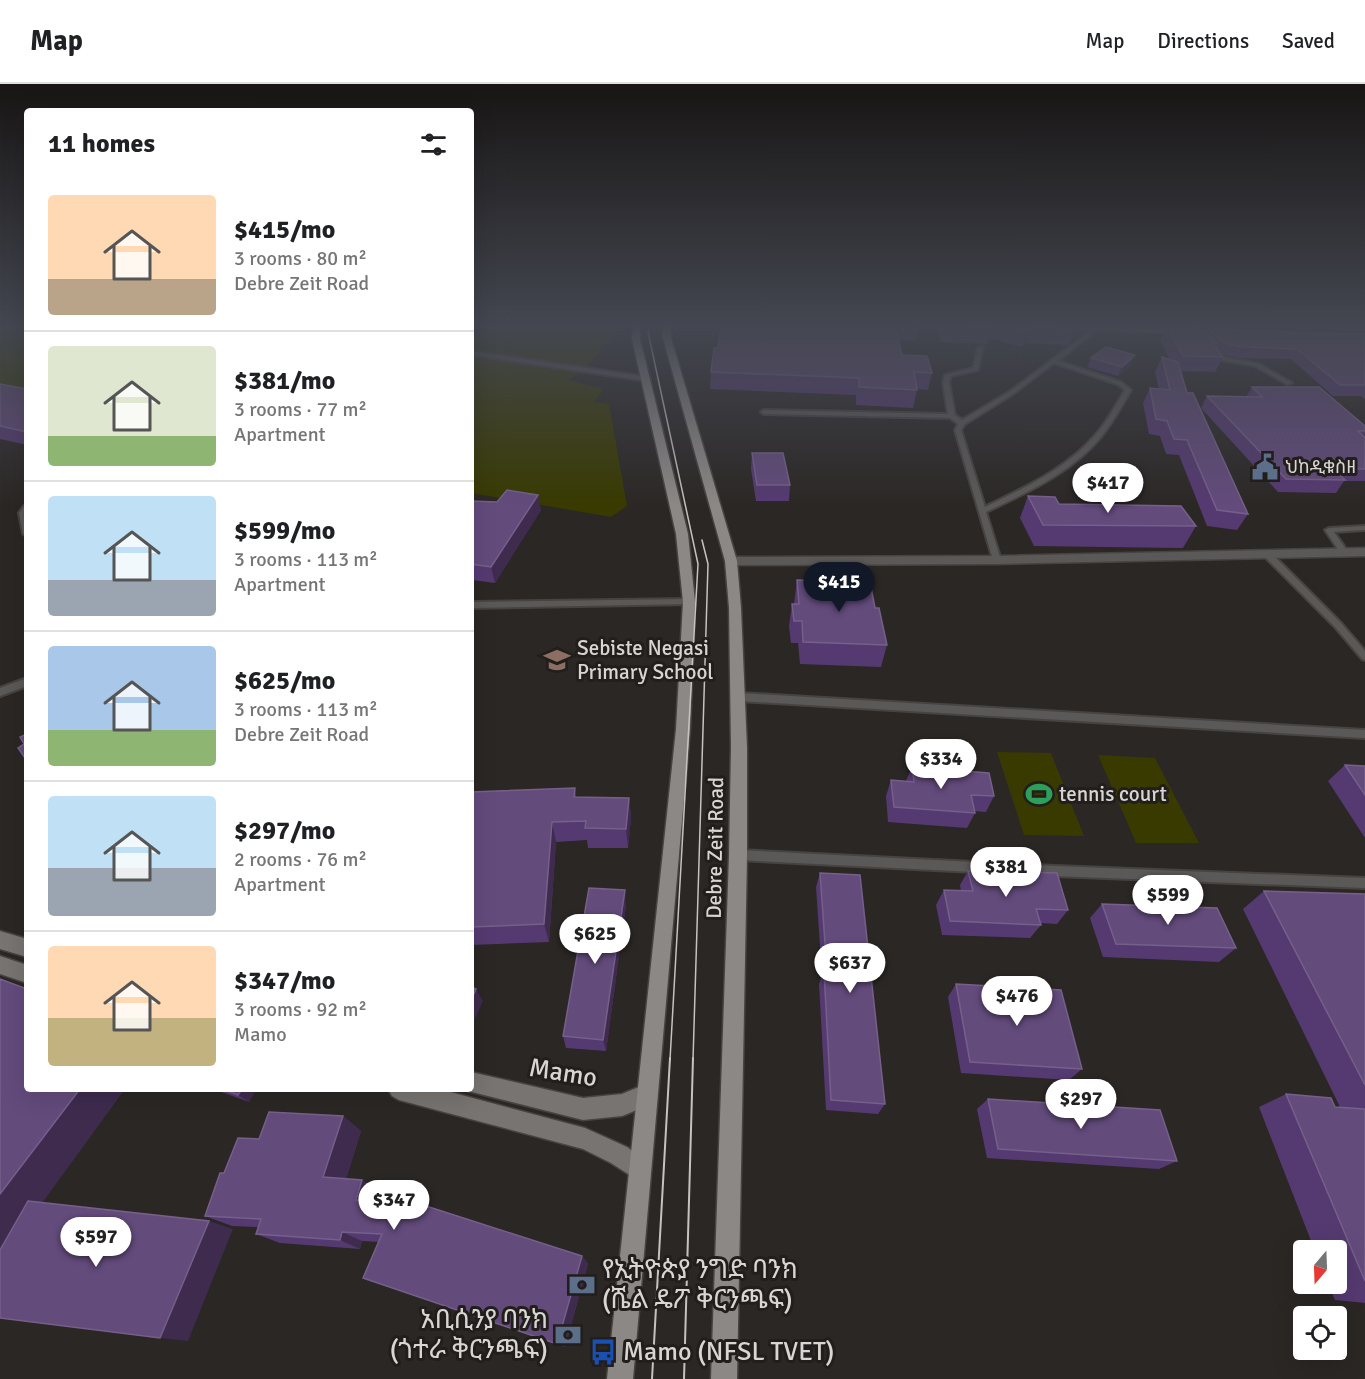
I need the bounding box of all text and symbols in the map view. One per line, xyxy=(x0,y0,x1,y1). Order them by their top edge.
text: Map xyxy=(30,24,83,58)
text: Map xyxy=(1086,28,1124,54)
text: Directions xyxy=(1157,28,1249,54)
text: Saved xyxy=(1282,28,1335,54)
text: 11 homes xyxy=(48,128,155,160)
icon: filters xyxy=(417,128,450,161)
text: $415/mo xyxy=(234,214,335,246)
icon: home xyxy=(96,219,168,291)
text: 3 rooms · 80 m² xyxy=(234,246,367,271)
text: Debre Zeit Road xyxy=(234,271,369,296)
text: $381/mo xyxy=(234,365,335,397)
icon: home xyxy=(96,370,168,442)
text: 3 rooms · 77 m² xyxy=(234,397,367,422)
text: Apartment xyxy=(234,422,326,447)
public building icon: ህከዲቁስዘ xyxy=(1250,452,1280,482)
place label: ህከዲቁስዘ xyxy=(1285,456,1356,478)
pin: $417 xyxy=(1072,463,1144,514)
text: $417 xyxy=(1086,470,1130,495)
text: $599/mo xyxy=(234,515,335,547)
icon: home xyxy=(96,520,168,592)
text: 3 rooms · 113 m² xyxy=(234,547,378,572)
pin: $415 xyxy=(803,562,875,613)
text: $415 xyxy=(817,569,861,594)
text: Apartment xyxy=(234,572,326,597)
place label: Sebiste Negasi Primary School xyxy=(577,635,713,685)
school or university icon: Sebiste Negasi Primary School xyxy=(542,645,572,675)
text: $625/mo xyxy=(234,665,335,697)
icon: home xyxy=(96,670,168,742)
text: 3 rooms · 113 m² xyxy=(234,697,378,722)
text: Debre Zeit Road xyxy=(234,722,369,747)
pin: $334 xyxy=(905,739,977,790)
text: $334 xyxy=(919,746,963,771)
street label: Debre Zeit Road xyxy=(701,777,729,919)
sports icon: tennis court xyxy=(1024,779,1054,809)
place label: tennis court xyxy=(1059,781,1167,807)
text: $297/mo xyxy=(234,815,335,847)
icon: home xyxy=(96,820,168,892)
text: 2 rooms · 76 m² xyxy=(234,847,367,872)
pin: $381 xyxy=(970,847,1042,898)
text: $381 xyxy=(984,854,1028,879)
text: Apartment xyxy=(234,872,326,897)
pin: $599 xyxy=(1132,875,1204,926)
text: $599 xyxy=(1146,882,1190,907)
pin: $625 xyxy=(559,914,631,965)
text: $625 xyxy=(573,921,617,946)
pin: $637 xyxy=(814,943,886,994)
text: $637 xyxy=(828,950,872,975)
text: $347/mo xyxy=(234,965,335,997)
icon: home xyxy=(96,970,168,1042)
pin: $476 xyxy=(981,976,1053,1027)
text: $476 xyxy=(995,983,1039,1008)
text: 3 rooms · 92 m² xyxy=(234,997,367,1022)
text: Mamo xyxy=(234,1022,287,1047)
street label: Mamo xyxy=(527,1052,599,1094)
pin: $297 xyxy=(1045,1079,1117,1130)
text: $297 xyxy=(1059,1086,1103,1111)
pin: $347 xyxy=(358,1180,430,1231)
text: $347 xyxy=(372,1187,416,1212)
pin: $597 xyxy=(60,1217,132,1268)
text: $597 xyxy=(74,1224,118,1249)
north arrow xyxy=(1293,1240,1347,1294)
map controls xyxy=(1293,1240,1347,1360)
place label: የኢትዮጵያ ንግድ ባንክ (ሼል ዴፖ ቅርንጫፍ) xyxy=(602,1254,798,1316)
bank icon: የኢትዮጵያ ንግድ ባንክ (ሼል ዴፖ ቅርንጫፍ) xyxy=(567,1270,597,1300)
place label: አቢሲንያ ባንክ (ጎተራ ቅርንጫፍ) xyxy=(390,1304,548,1366)
button: locate xyxy=(1293,1306,1347,1360)
bank icon: አቢሲንያ ባንክ (ጎተራ ቅርንጫፍ) xyxy=(553,1320,583,1350)
place label: Mamo (NFSL TVET) xyxy=(623,1336,834,1368)
bus stop icon: Mamo (NFSL TVET) xyxy=(588,1337,618,1367)

